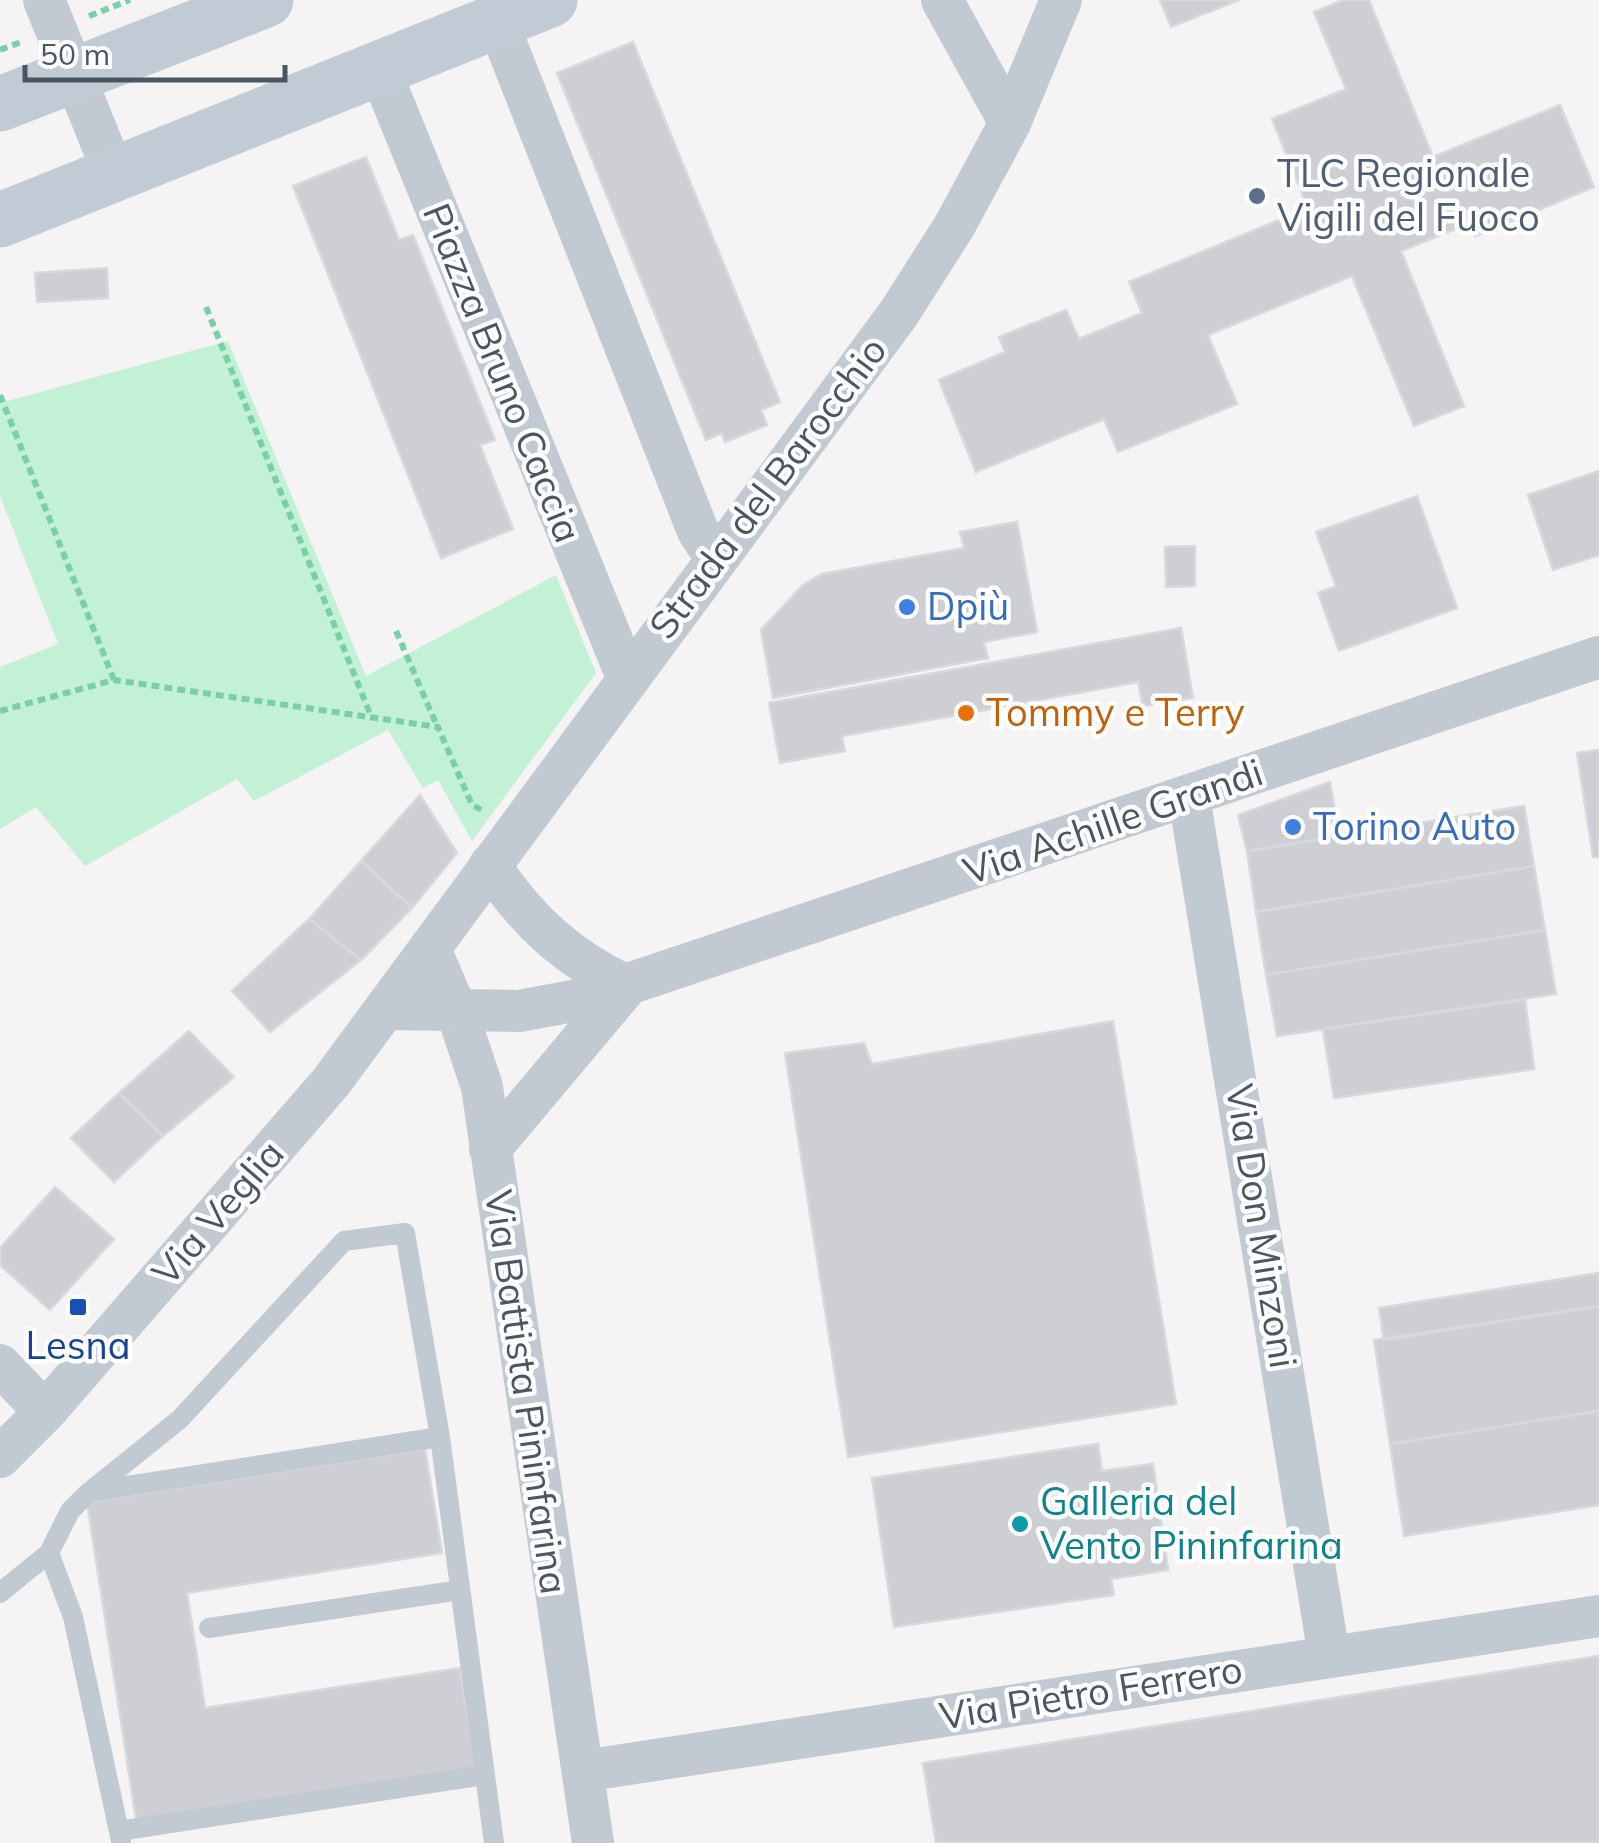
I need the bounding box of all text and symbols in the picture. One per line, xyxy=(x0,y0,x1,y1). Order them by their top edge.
scale bar xyxy=(25,20,285,82)
text: 50 m xyxy=(40,35,110,73)
place label: TLC Regionale Vigili del Fuoco xyxy=(1277,149,1540,241)
marker: TLC Regionale Vigili del Fuoco xyxy=(1246,185,1268,207)
street label: Piazza Bruno Caccia xyxy=(413,196,593,549)
street label: Strada del Barocchio xyxy=(638,327,896,648)
place label: Dpiù xyxy=(927,582,1009,630)
marker: Dpiù xyxy=(896,596,918,618)
place label: Tommy e Terry xyxy=(986,688,1245,736)
marker: Tommy e Terry xyxy=(955,702,977,724)
street label: Via Achille Grandi xyxy=(957,747,1269,895)
place label: Torino Auto xyxy=(1313,802,1516,850)
marker: Torino Auto xyxy=(1282,816,1304,838)
street label: Via Don Minzoni xyxy=(1216,1080,1308,1371)
street label: Via Veglia xyxy=(141,1130,293,1295)
street label: Via Battista Pininfarina xyxy=(475,1187,579,1597)
marker: Lesna xyxy=(67,1296,89,1318)
place label: Lesna xyxy=(25,1321,131,1369)
place label: Galleria del Vento Pininfarina xyxy=(1040,1477,1343,1569)
marker: Galleria del Vento Pininfarina xyxy=(1009,1513,1031,1535)
street label: Via Pietro Ferrero xyxy=(936,1644,1246,1740)

